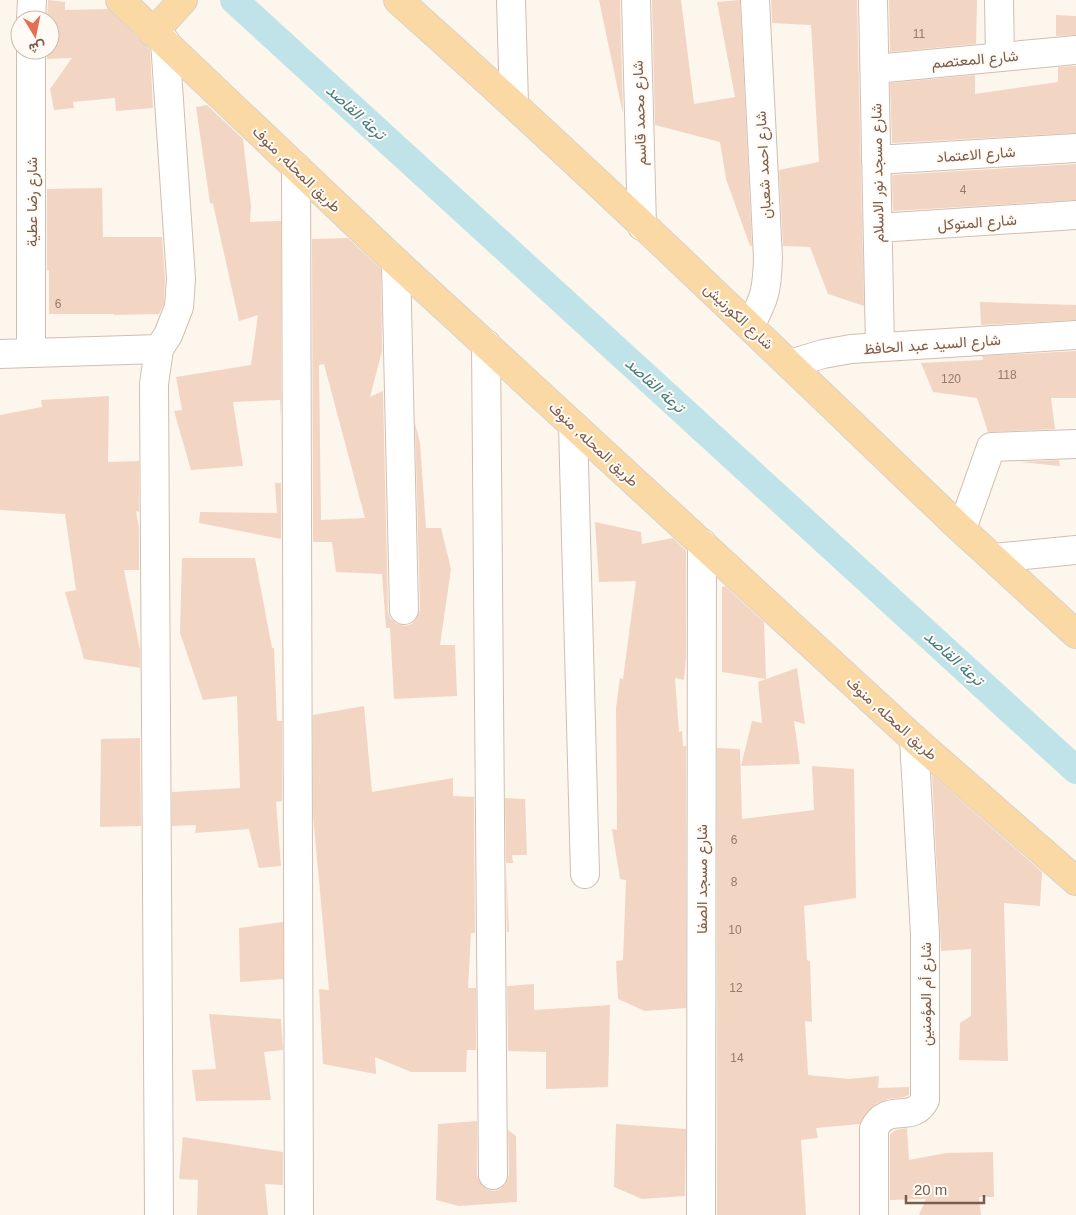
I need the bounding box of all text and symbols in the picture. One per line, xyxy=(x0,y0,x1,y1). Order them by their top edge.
north arrow xyxy=(10,10,60,60)
house number: 11 xyxy=(913,27,926,41)
text: ش xyxy=(27,37,47,57)
street label: شارع المعتصم xyxy=(931,47,1020,74)
street label: شارع محمد قاسم xyxy=(629,60,652,166)
water label: ترعة القاصد xyxy=(322,81,390,146)
street label: شارع مسجد نور الاسلام xyxy=(867,103,890,243)
street label: شارع احمد شعبان xyxy=(752,110,777,220)
street label: طريق المحله, منوف xyxy=(248,123,345,217)
street label: شارع الاعتماد xyxy=(936,143,1016,168)
street label: شارع رضا عطية xyxy=(23,157,43,247)
house number: 4 xyxy=(960,183,967,197)
street label: شارع المتوكل xyxy=(937,211,1018,236)
street label: شارع الكورنيش xyxy=(699,279,777,355)
house number: 6 xyxy=(55,297,62,311)
street label: شارع السيد عبد الحافظ xyxy=(863,331,1002,360)
water label: ترعة القاصد xyxy=(621,354,689,419)
house number: 118 xyxy=(997,368,1017,382)
house number: 120 xyxy=(941,372,961,386)
street label: طريق المحله, منوف xyxy=(544,398,642,491)
water label: ترعة القاصد xyxy=(920,627,988,692)
street label: طريق المحله, منوف xyxy=(842,673,941,765)
street label: شارع مسجد الصفا xyxy=(693,824,713,934)
house number: 6 xyxy=(731,833,738,847)
house number: 8 xyxy=(731,875,738,889)
house number: 10 xyxy=(728,923,742,937)
street label: شارع أم المؤمنين xyxy=(917,942,937,1046)
house number: 12 xyxy=(729,981,743,995)
house number: 14 xyxy=(730,1051,744,1065)
scale bar xyxy=(906,1172,984,1204)
text: 20 m xyxy=(914,1181,947,1198)

